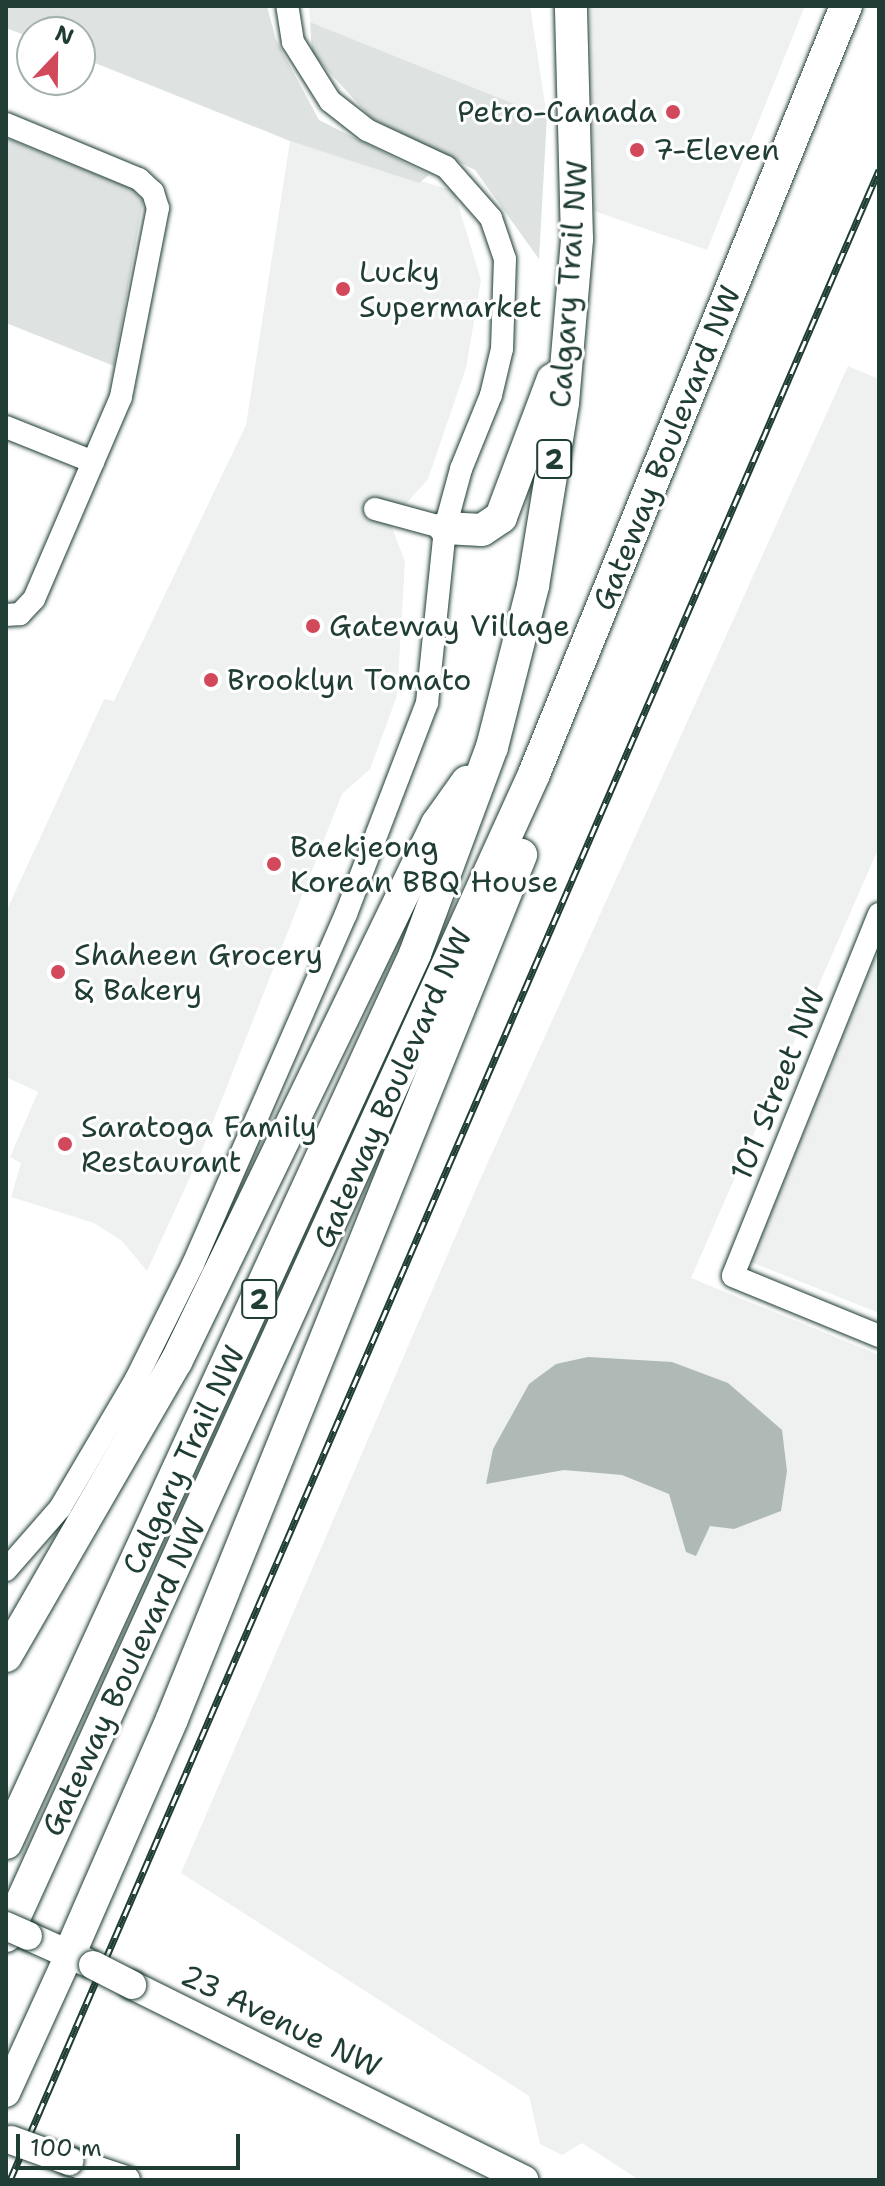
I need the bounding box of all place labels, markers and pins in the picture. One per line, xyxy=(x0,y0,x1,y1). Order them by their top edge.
place label: Petro-Canada xyxy=(457,94,657,130)
marker: Petro-Canada xyxy=(664,103,682,121)
place label: 7-Eleven xyxy=(653,132,780,168)
marker: 7-Eleven xyxy=(628,141,646,159)
place label: Lucky Supermarket xyxy=(359,254,542,324)
marker: Lucky Supermarket xyxy=(334,280,352,298)
place label: Gateway Village xyxy=(329,608,570,644)
marker: Gateway Village xyxy=(304,617,322,635)
place label: Brooklyn Tomato xyxy=(227,662,471,698)
marker: Brooklyn Tomato xyxy=(202,671,220,689)
place label: Baekjeong Korean BBQ House xyxy=(290,829,559,900)
marker: Baekjeong Korean BBQ House xyxy=(265,855,283,873)
place label: Shaheen Grocery & Bakery xyxy=(74,937,323,1008)
marker: Shaheen Grocery & Bakery xyxy=(49,963,67,981)
place label: Saratoga Family Restaurant xyxy=(81,1109,317,1180)
marker: Saratoga Family Restaurant xyxy=(56,1135,74,1153)

